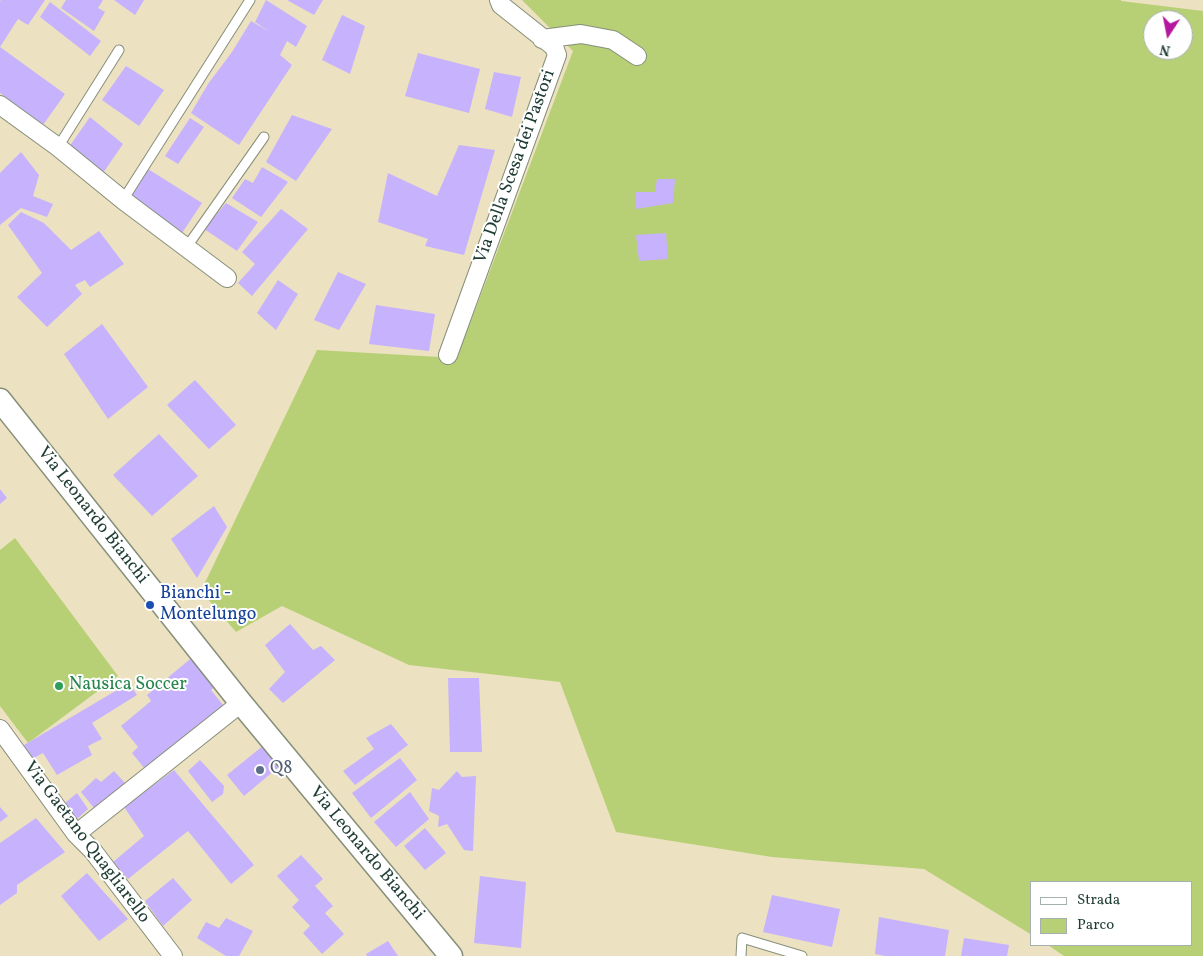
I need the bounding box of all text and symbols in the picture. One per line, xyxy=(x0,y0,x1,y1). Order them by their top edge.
north arrow xyxy=(1143,10,1193,60)
text: N xyxy=(1158,39,1172,60)
street label: Via Della Scesa dei Pastori xyxy=(471,67,561,267)
street label: Via Leonardo Bianchi xyxy=(32,443,152,589)
place label: Bianchi - Montelungo xyxy=(160,584,256,626)
marker: Bianchi - Montelungo xyxy=(144,599,156,611)
place label: Nausica Soccer xyxy=(69,675,187,697)
marker: Nausica Soccer xyxy=(53,680,65,692)
street label: Via Gaetano Quagliarello xyxy=(18,758,154,928)
place label: Q8 xyxy=(270,759,292,781)
marker: Q8 xyxy=(254,764,266,776)
street label: Via Leonardo Bianchi xyxy=(304,783,428,925)
legend xyxy=(1030,881,1193,946)
text: Strada xyxy=(1077,890,1120,911)
text: Parco xyxy=(1077,915,1114,936)

